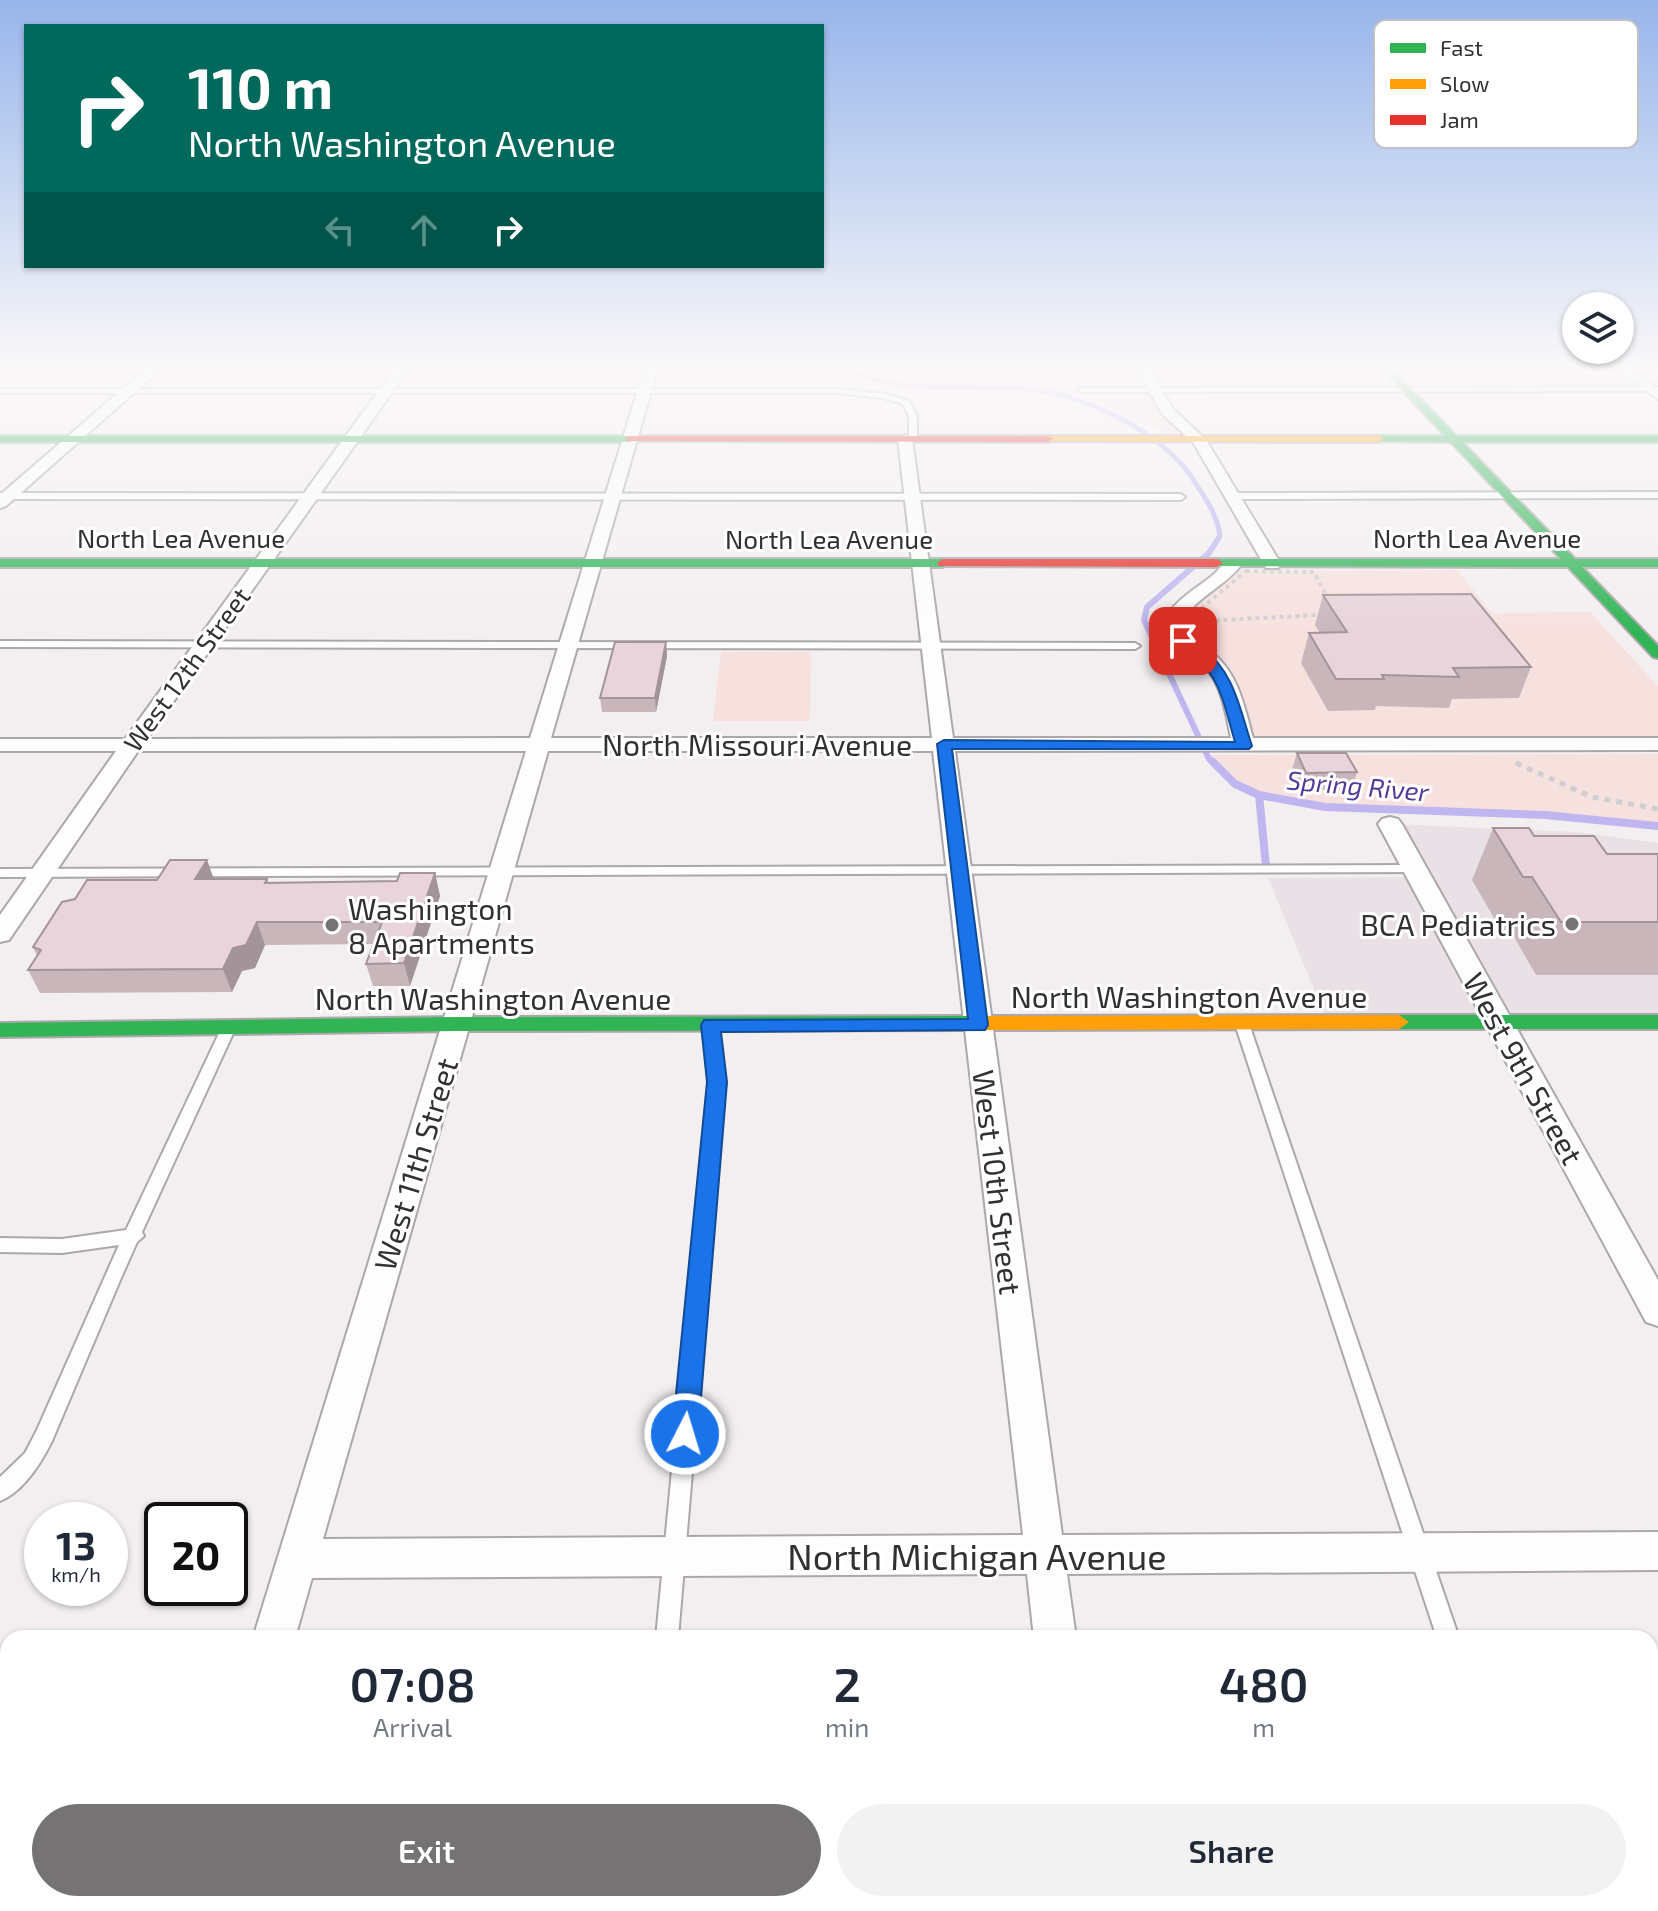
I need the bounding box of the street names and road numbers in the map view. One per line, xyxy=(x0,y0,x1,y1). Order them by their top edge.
street label: North Lea Avenue xyxy=(77,522,285,553)
street label: North Lea Avenue xyxy=(1373,522,1581,553)
street label: North Lea Avenue xyxy=(725,523,933,554)
street label: West 12th Street xyxy=(116,581,256,757)
street label: North Missouri Avenue xyxy=(602,726,912,762)
street label: West 9th Street xyxy=(1457,966,1591,1170)
street label: North Washington Avenue xyxy=(1011,978,1367,1014)
street label: North Washington Avenue xyxy=(315,980,671,1016)
street label: West 11th Street xyxy=(366,1053,464,1275)
street label: West 10th Street xyxy=(966,1067,1030,1297)
street label: North Michigan Avenue xyxy=(787,1534,1167,1577)

